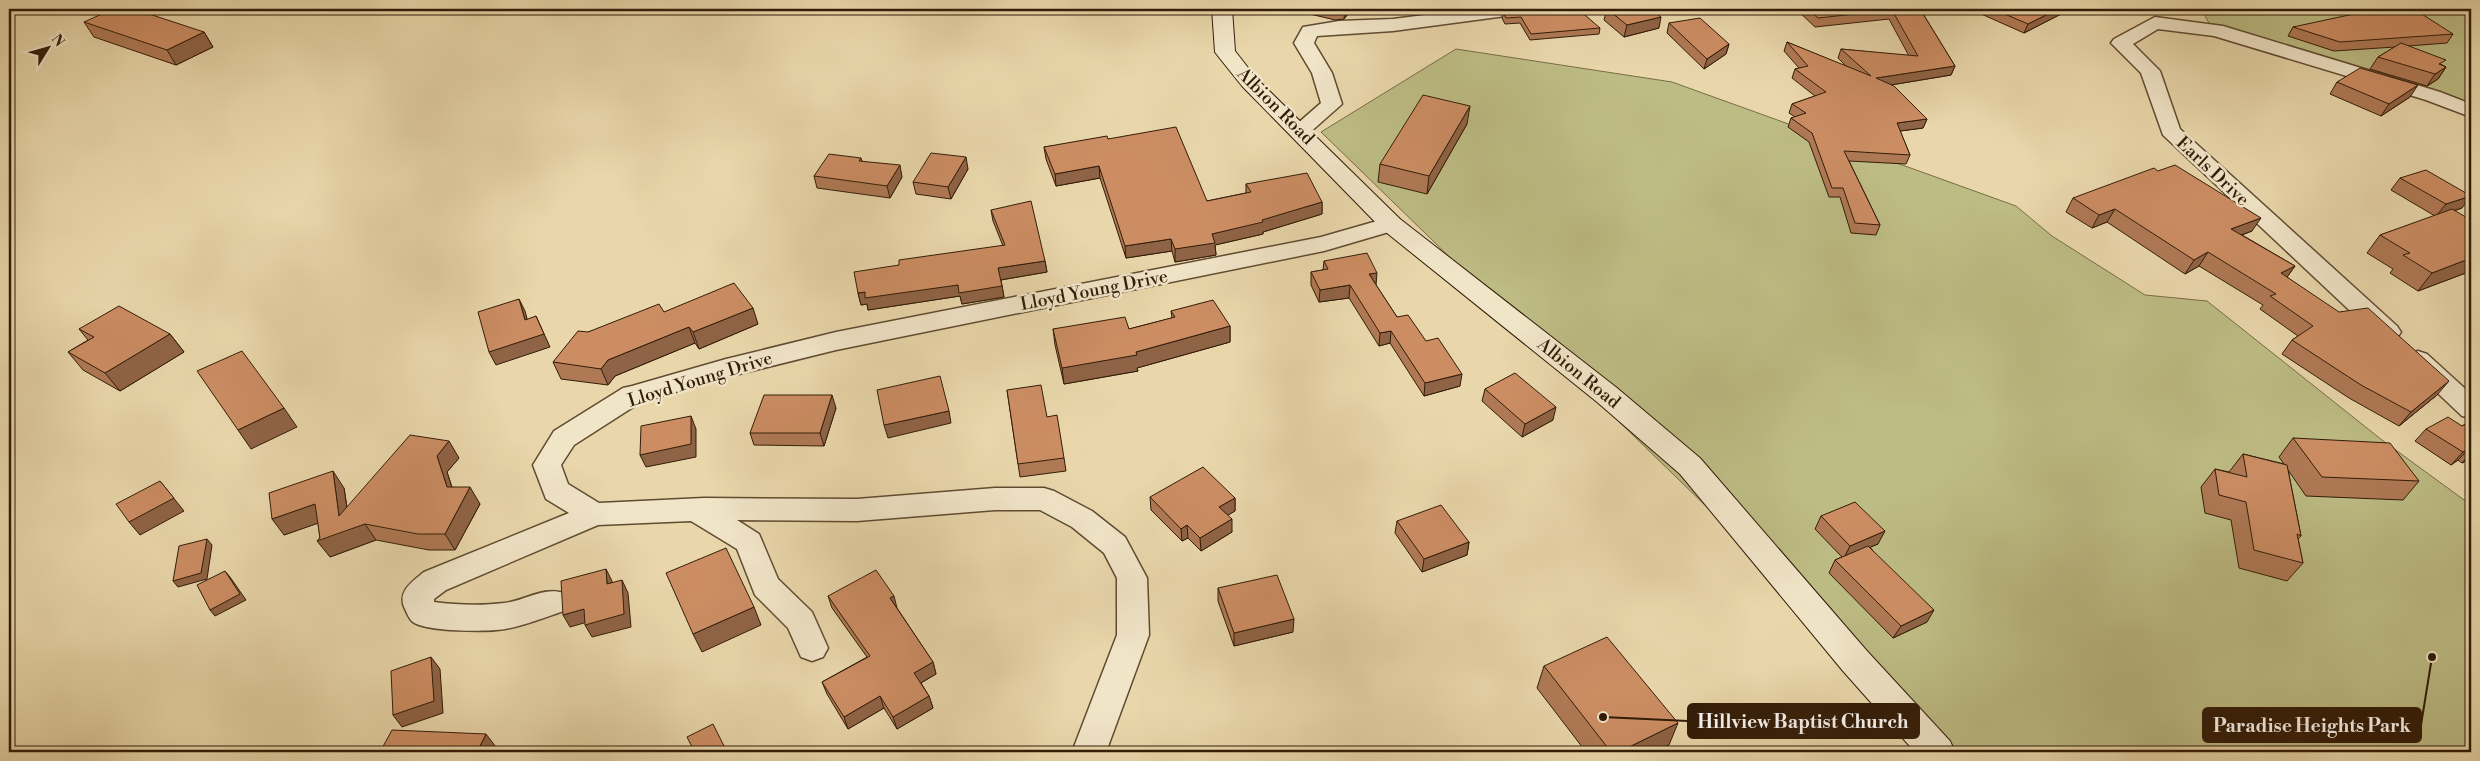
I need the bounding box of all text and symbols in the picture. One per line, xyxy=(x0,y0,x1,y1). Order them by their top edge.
north arrow xyxy=(22,22,72,72)
text: N xyxy=(47,31,68,51)
street label: Albion Road xyxy=(1231,62,1320,150)
street label: Earls Drive xyxy=(2171,132,2254,211)
street label: Lloyd Young Drive xyxy=(1018,265,1170,316)
street label: Albion Road xyxy=(1532,332,1625,414)
street label: Lloyd Young Drive xyxy=(625,347,775,412)
callout: Hillview Baptist Church xyxy=(1688,704,1919,738)
callout: Paradise Heights Park xyxy=(2203,708,2421,742)
text: Hillview Baptist Church xyxy=(1697,710,1909,734)
text: Paradise Heights Park xyxy=(2213,714,2411,738)

